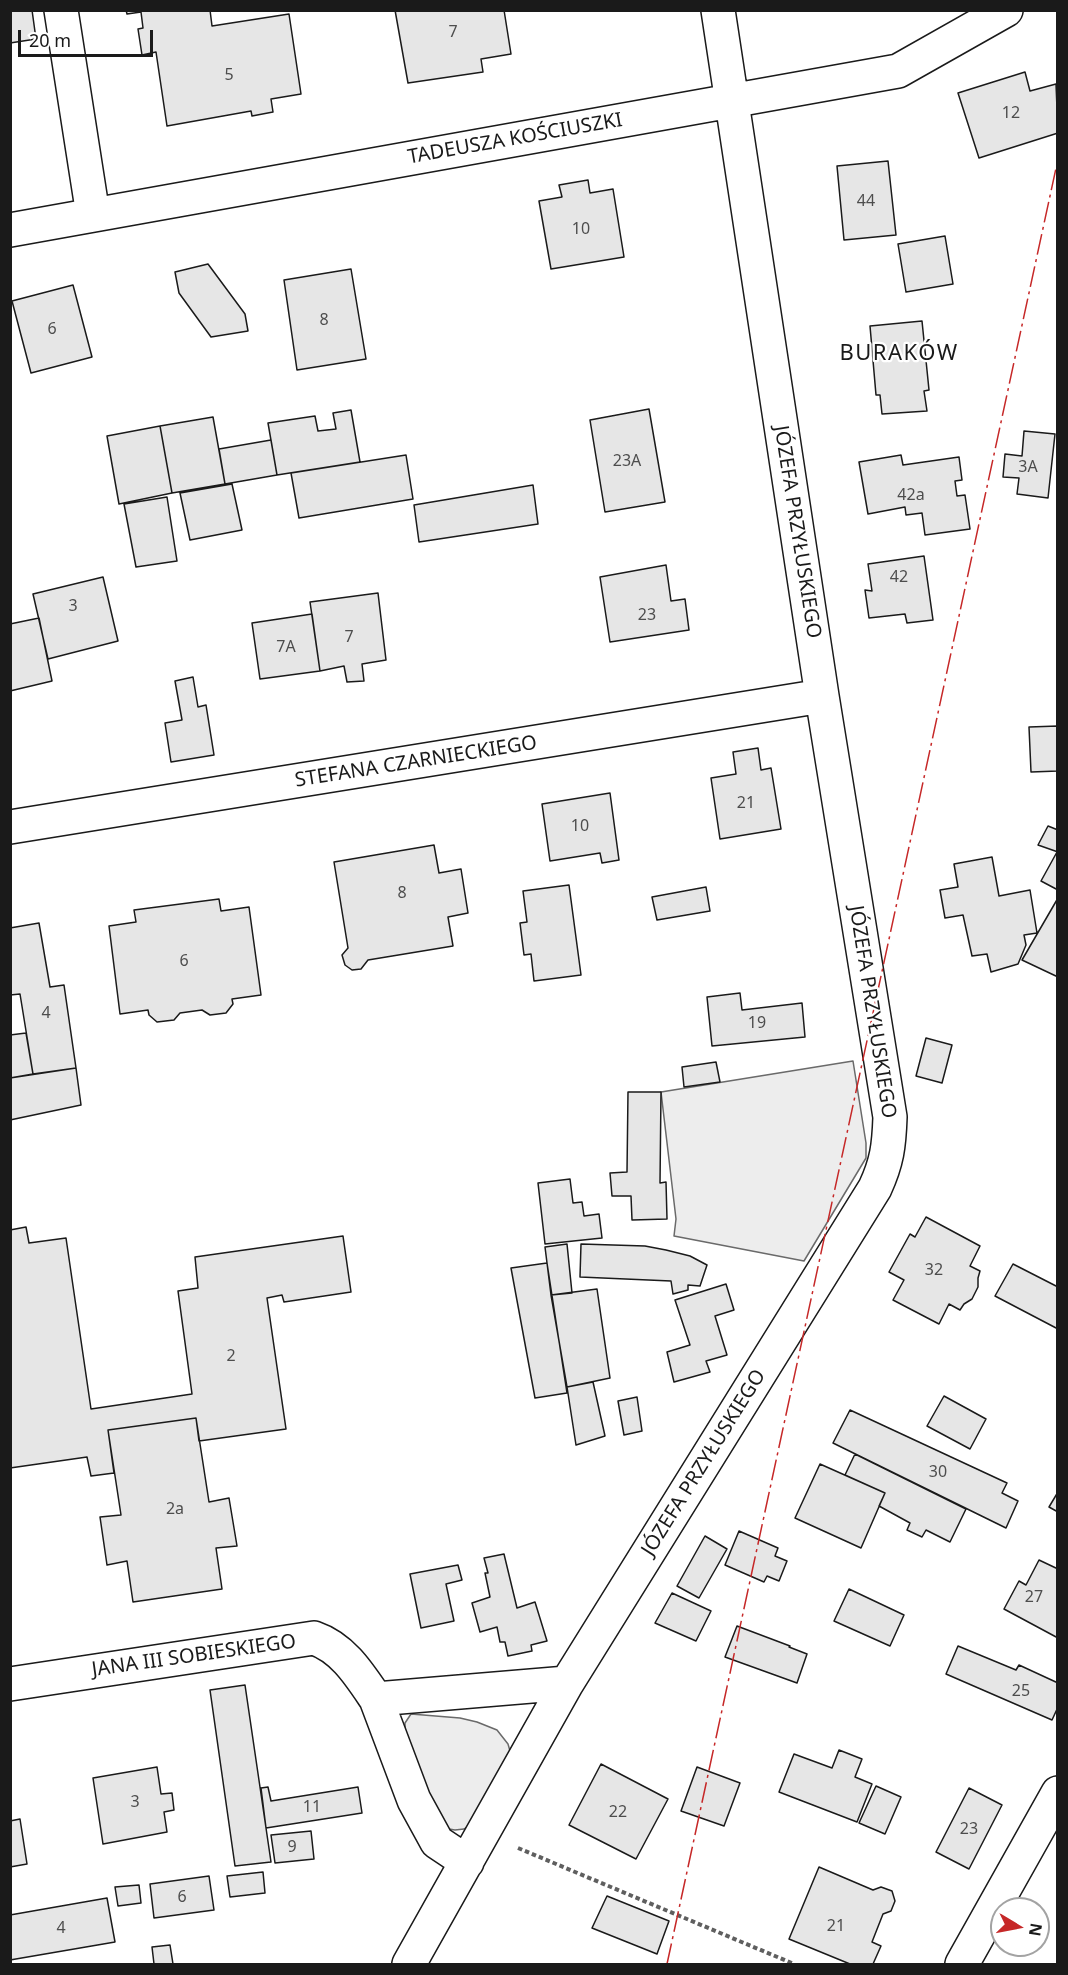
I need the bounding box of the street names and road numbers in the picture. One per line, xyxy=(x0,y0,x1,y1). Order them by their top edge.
street label: TADEUSZA KOŚCIUSZKI xyxy=(406,108,624,170)
street label: JÓZEFA PRZYŁUSKIEGO xyxy=(768,424,826,640)
street label: STEFANA CZARNIECKIEGO xyxy=(293,731,539,793)
street label: JÓZEFA PRZYŁUSKIEGO xyxy=(843,904,901,1120)
street label: JÓZEFA PRZYŁUSKIEGO xyxy=(637,1365,771,1561)
street label: JANA III SOBIESKIEGO xyxy=(90,1630,298,1682)

